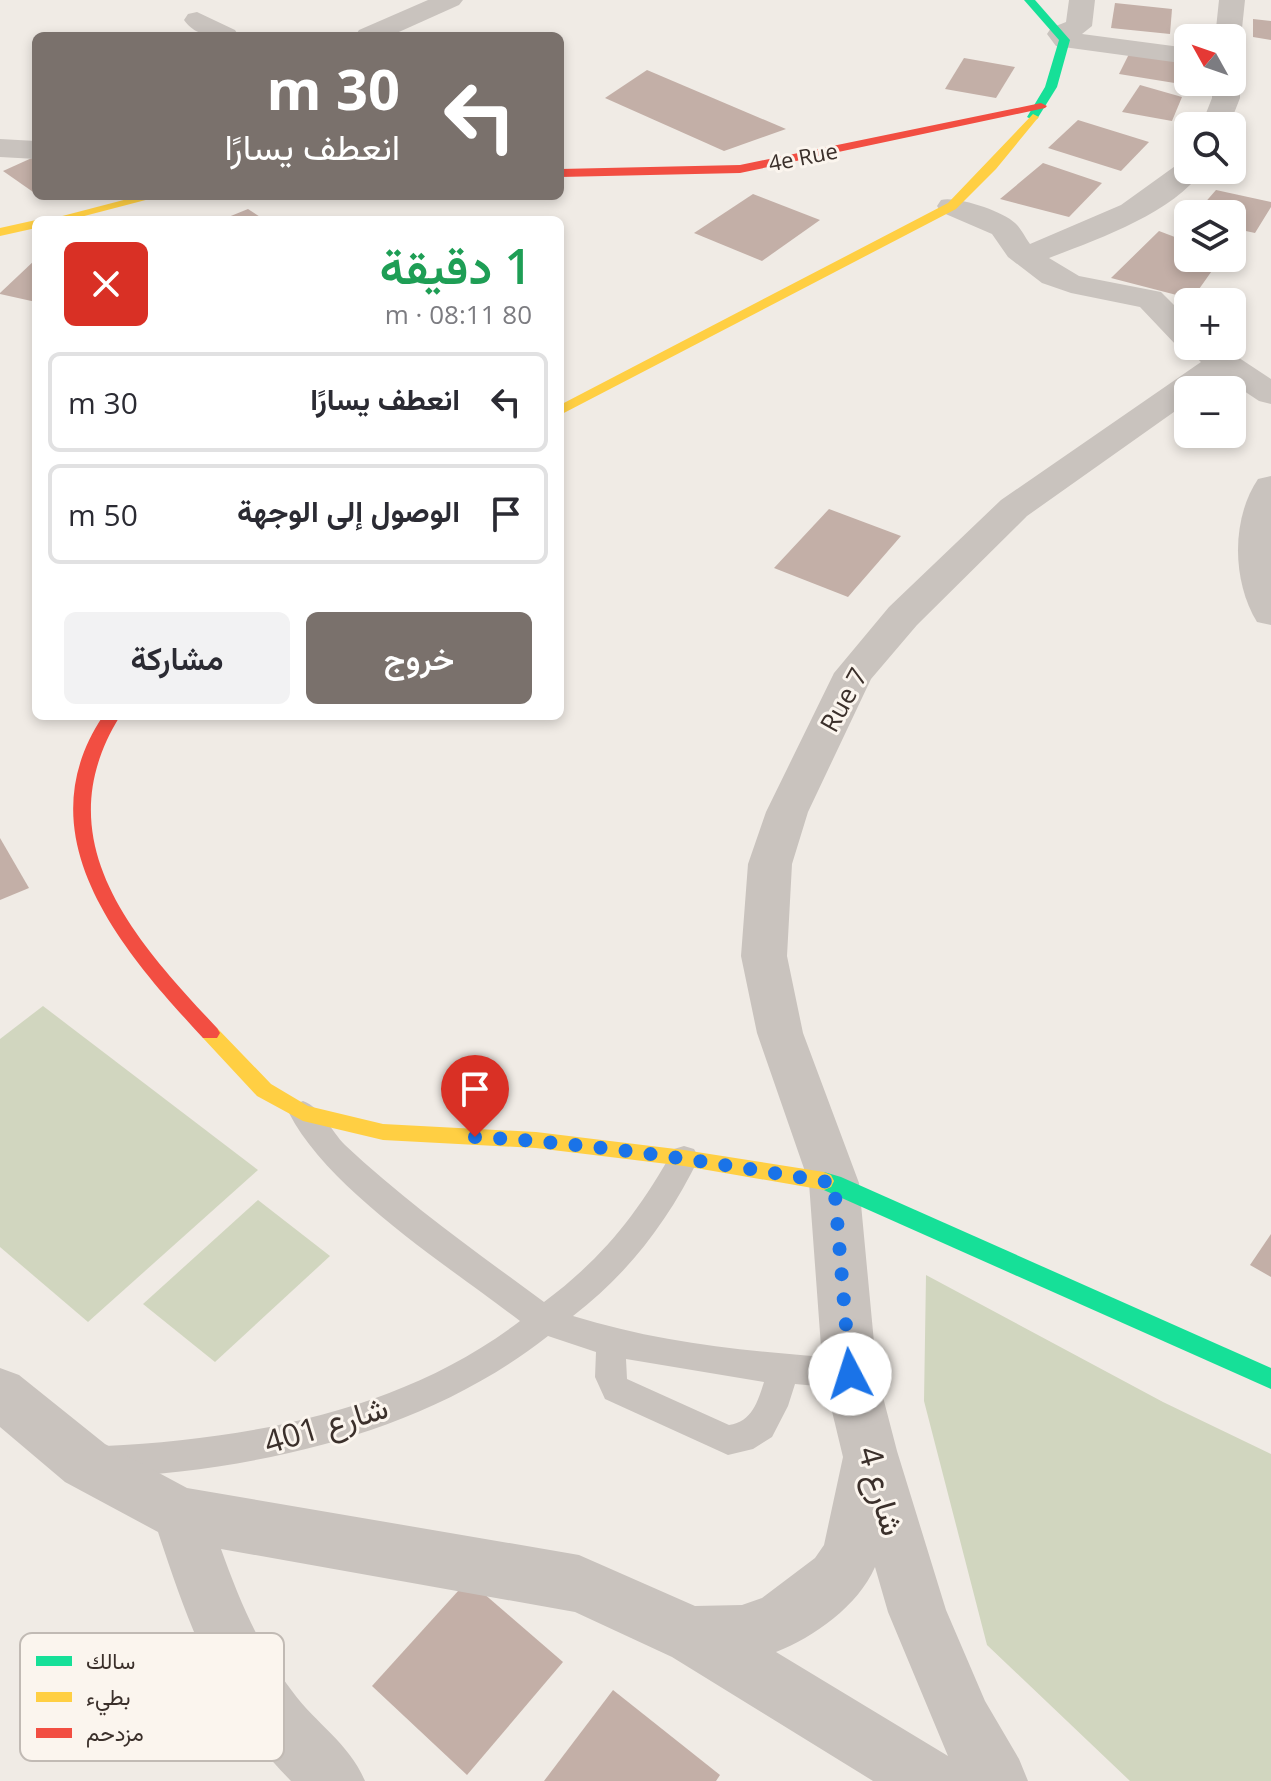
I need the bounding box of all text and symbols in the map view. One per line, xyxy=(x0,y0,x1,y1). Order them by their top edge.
north arrow xyxy=(1174,24,1246,96)
map controls xyxy=(1174,24,1246,448)
text: 30 m xyxy=(266,50,400,126)
icon: left xyxy=(428,64,532,168)
button: search xyxy=(1174,112,1246,184)
text: انعطف يسارًا xyxy=(224,122,400,171)
street label: 4e Rue xyxy=(766,135,840,177)
button: layers xyxy=(1174,200,1246,272)
text: 1 دقيقة xyxy=(379,233,532,298)
button: close xyxy=(64,242,148,326)
button: + xyxy=(1174,288,1246,360)
text: 80 m · 08:11 xyxy=(385,296,532,332)
button: − xyxy=(1174,376,1246,448)
text: انعطف يسارًا xyxy=(310,378,460,419)
icon: left xyxy=(484,380,528,424)
text: 30 m xyxy=(68,382,138,423)
text: الوصول إلى الوجهة xyxy=(237,490,460,531)
icon: arrive xyxy=(484,492,528,536)
text: 50 m xyxy=(68,494,138,535)
button: مشاركة xyxy=(64,612,290,704)
button: خروج xyxy=(306,612,532,704)
street label: Rue 7 xyxy=(811,661,875,738)
pin xyxy=(441,1055,509,1137)
icon: arrive xyxy=(453,1067,497,1111)
position arrow xyxy=(808,1332,892,1416)
street label: شارع 401 xyxy=(258,1384,393,1465)
street label: شارع 4 xyxy=(847,1441,916,1541)
legend xyxy=(20,1633,284,1761)
text: سالك xyxy=(86,1645,135,1675)
text: بطيء xyxy=(86,1681,131,1716)
text: مزدحم xyxy=(86,1717,144,1748)

